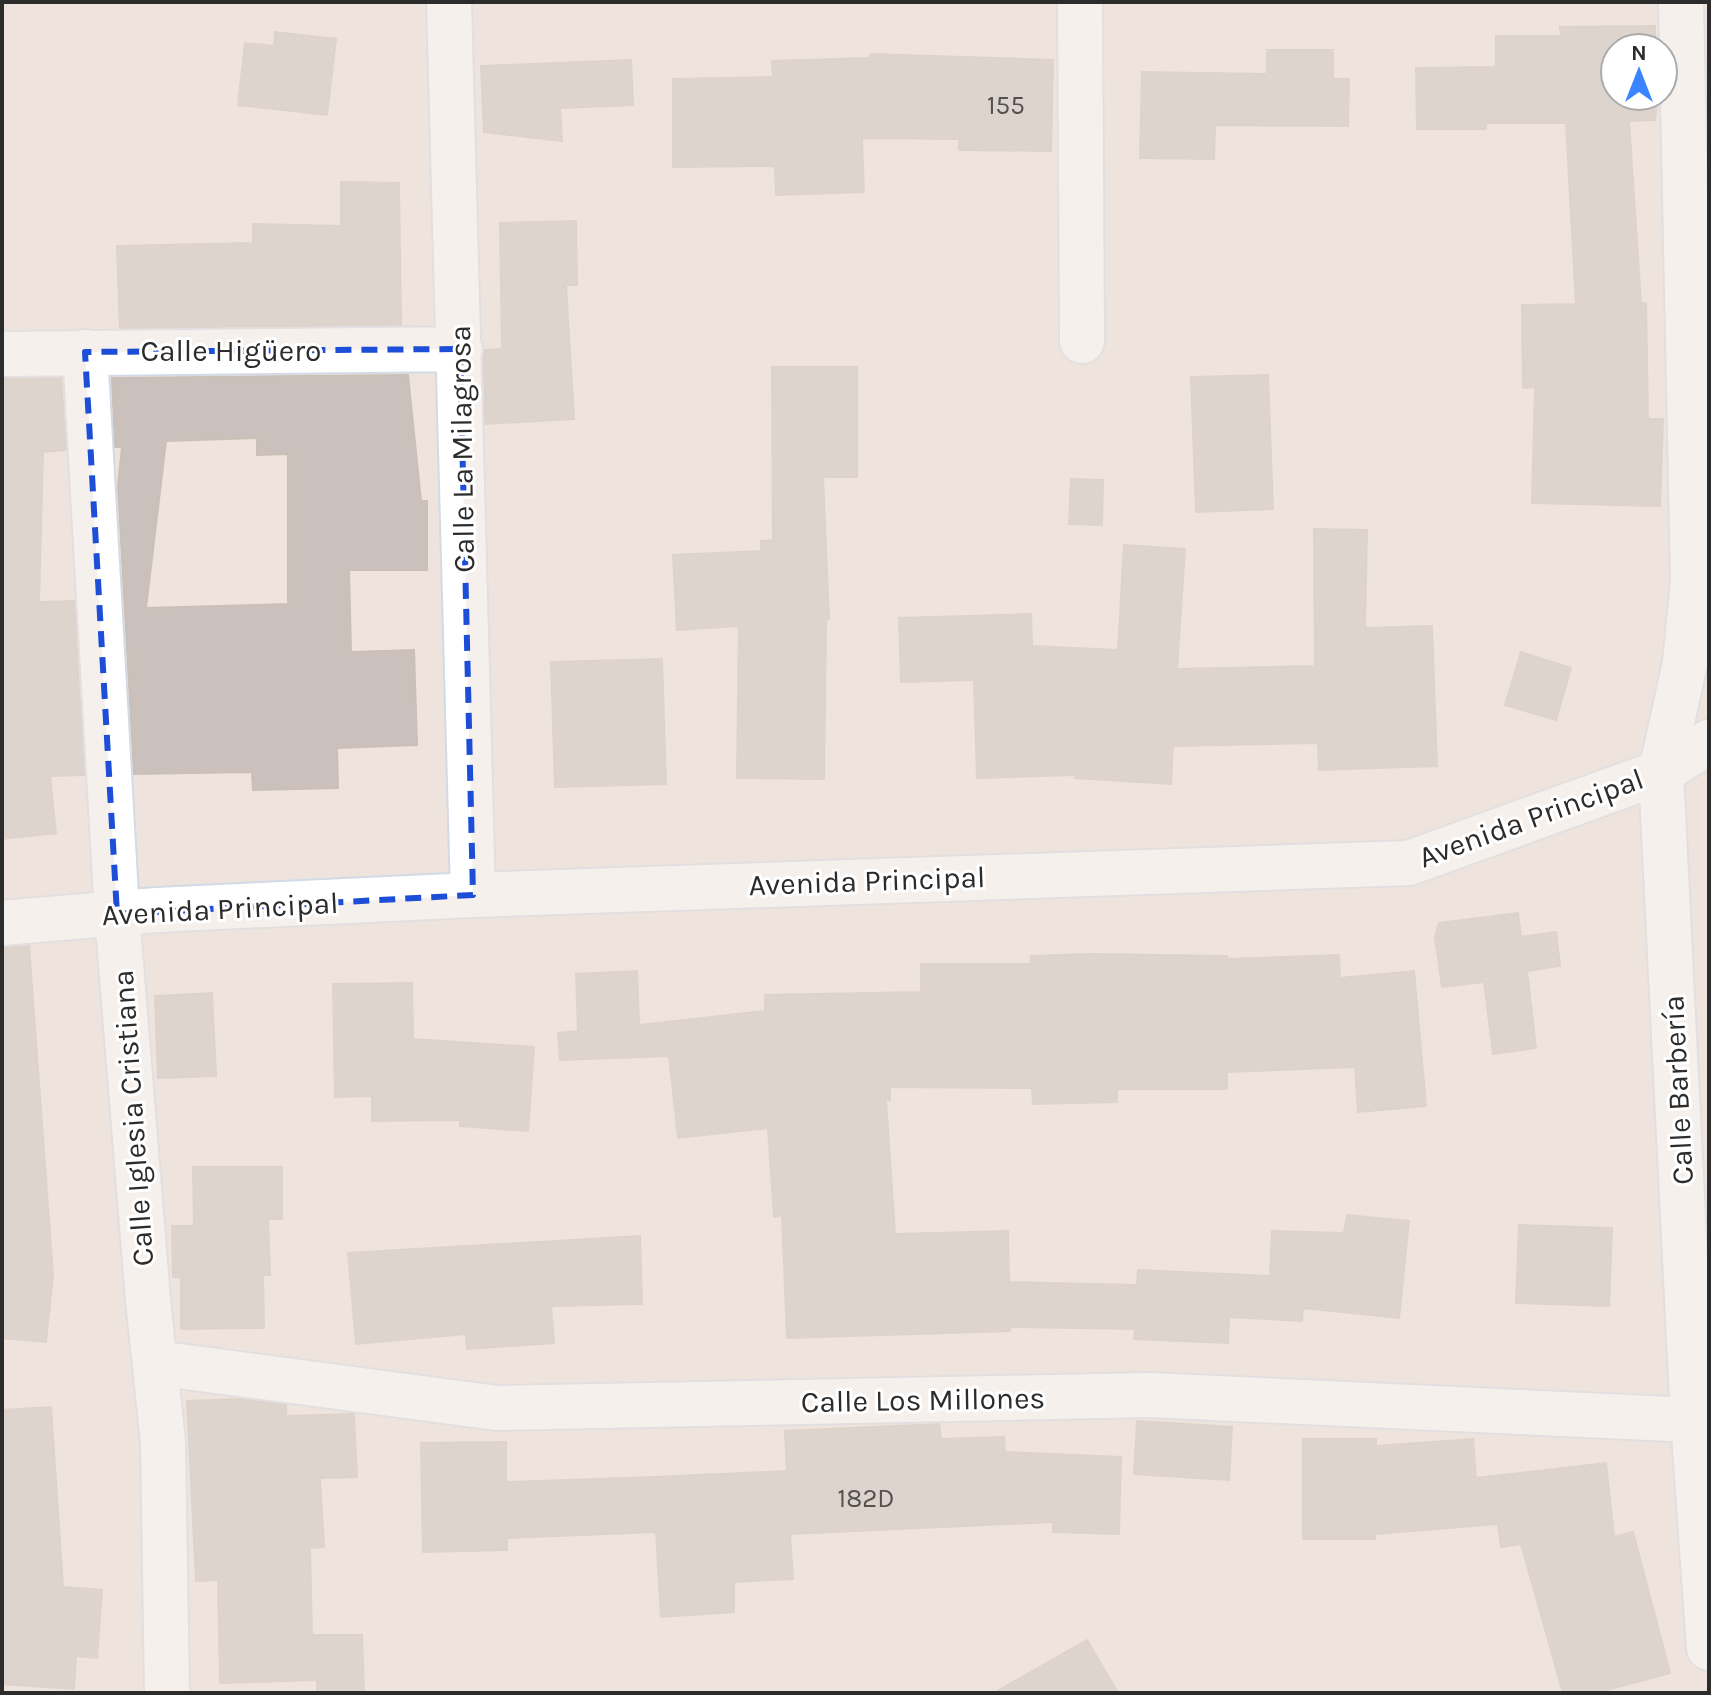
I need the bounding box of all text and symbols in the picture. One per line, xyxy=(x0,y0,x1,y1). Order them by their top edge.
north arrow xyxy=(1599,32,1679,112)
text: N xyxy=(1631,40,1647,66)
house number: 155 xyxy=(987,90,1025,121)
street label: Calle La Milagrosa xyxy=(442,325,482,573)
street label: Calle Higüero xyxy=(141,333,321,369)
street label: Avenida Principal xyxy=(1414,761,1648,875)
street label: Avenida Principal xyxy=(748,859,986,903)
street label: Avenida Principal xyxy=(101,885,339,933)
street label: Calle Iglesia Cristiana xyxy=(105,969,161,1267)
street label: Calle Barbería xyxy=(1655,994,1701,1186)
street label: Calle Los Millones xyxy=(801,1380,1045,1420)
house number: 182D xyxy=(838,1483,894,1514)

